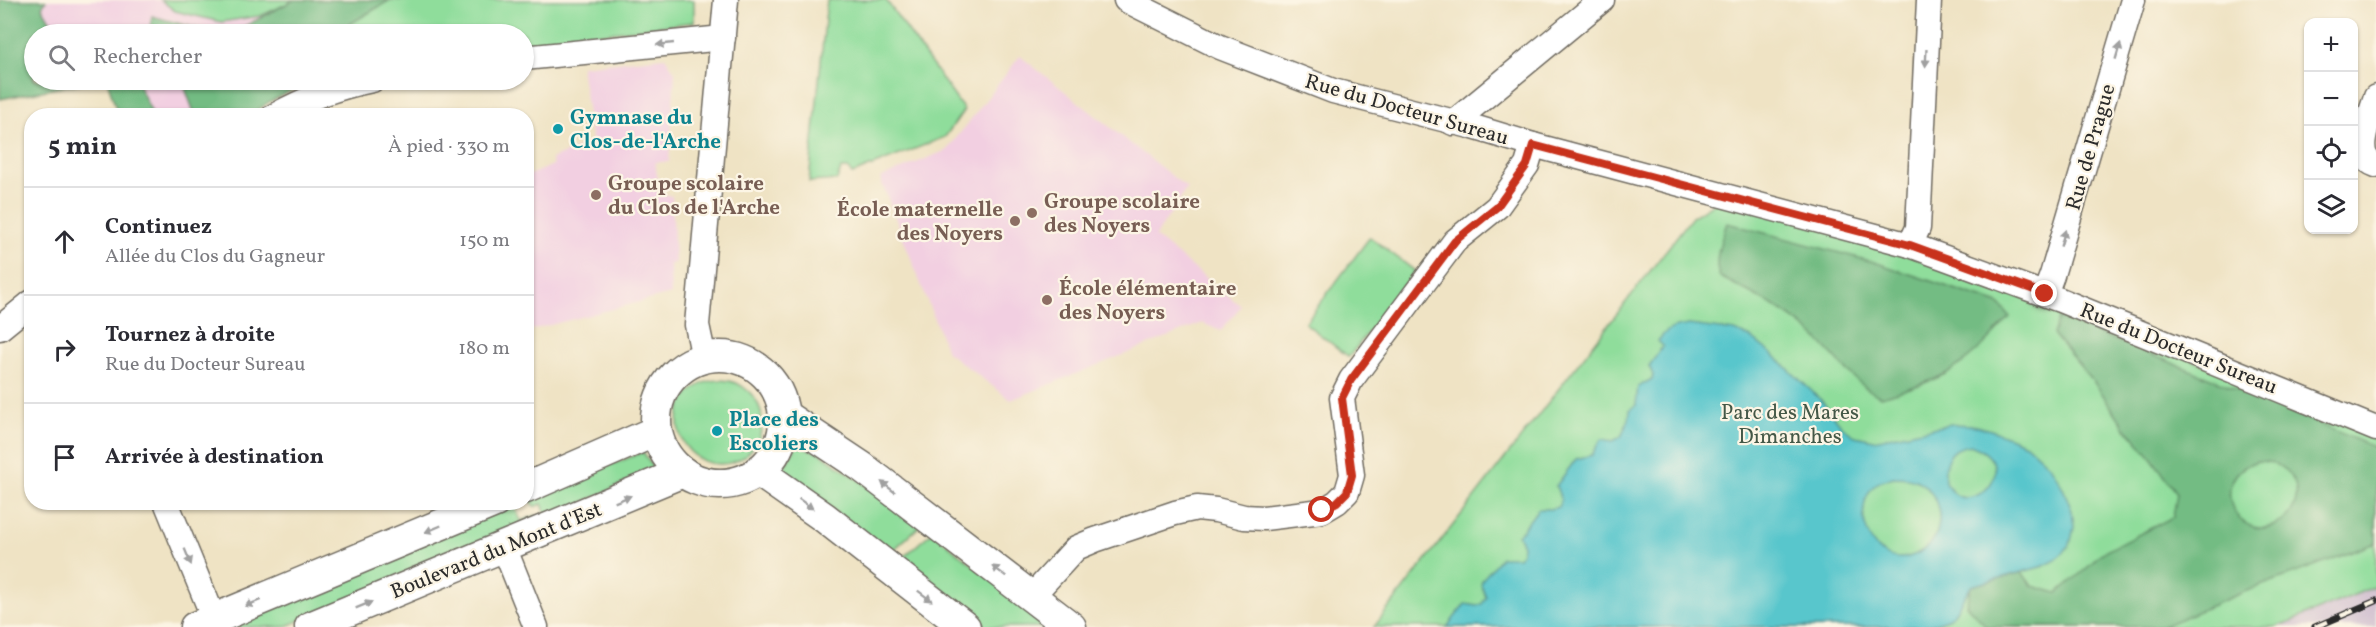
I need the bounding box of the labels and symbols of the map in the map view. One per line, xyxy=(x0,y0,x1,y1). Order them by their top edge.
one-way arrow xyxy=(656,39,675,49)
one-way arrow xyxy=(2114,42,2123,60)
one-way arrow xyxy=(1922,49,1931,68)
street label: Rue du Docteur Sureau xyxy=(1301,67,1512,153)
street label: Rue de Prague xyxy=(2060,81,2123,214)
place label: Gymnase du Clos-de-l'Arche xyxy=(570,104,721,157)
marker: Gymnase du Clos-de-l'Arche xyxy=(551,122,565,136)
place label: Groupe scolaire du Clos de l'Arche xyxy=(608,170,780,223)
marker: Groupe scolaire du Clos de l'Arche xyxy=(589,188,603,202)
place label: Groupe scolaire des Noyers xyxy=(1044,188,1200,241)
place label: École maternelle des Noyers xyxy=(837,196,1003,249)
marker: Groupe scolaire des Noyers xyxy=(1025,206,1039,220)
marker: École maternelle des Noyers xyxy=(1008,214,1022,228)
one-way arrow xyxy=(2059,229,2068,247)
place label: École élémentaire des Noyers xyxy=(1059,275,1236,328)
route end xyxy=(2031,280,2057,306)
marker: École élémentaire des Noyers xyxy=(1040,293,1054,307)
street label: Rue du Docteur Sureau xyxy=(2075,297,2281,402)
park label: Parc des Mares Dimanches xyxy=(1721,399,1859,452)
place label: Place des Escoliers xyxy=(729,406,819,459)
marker: Place des Escoliers xyxy=(710,424,724,438)
one-way arrow xyxy=(880,481,896,493)
one-way arrow xyxy=(614,493,632,503)
street label: Boulevard du Mont d'Est xyxy=(387,496,607,607)
route start xyxy=(1308,496,1334,522)
one-way arrow xyxy=(798,498,814,510)
one-way arrow xyxy=(424,524,442,534)
one-way arrow xyxy=(184,548,193,566)
one-way arrow xyxy=(991,566,1006,578)
one-way arrow xyxy=(917,590,933,602)
one-way arrow xyxy=(244,599,262,608)
one-way arrow xyxy=(355,600,373,610)

